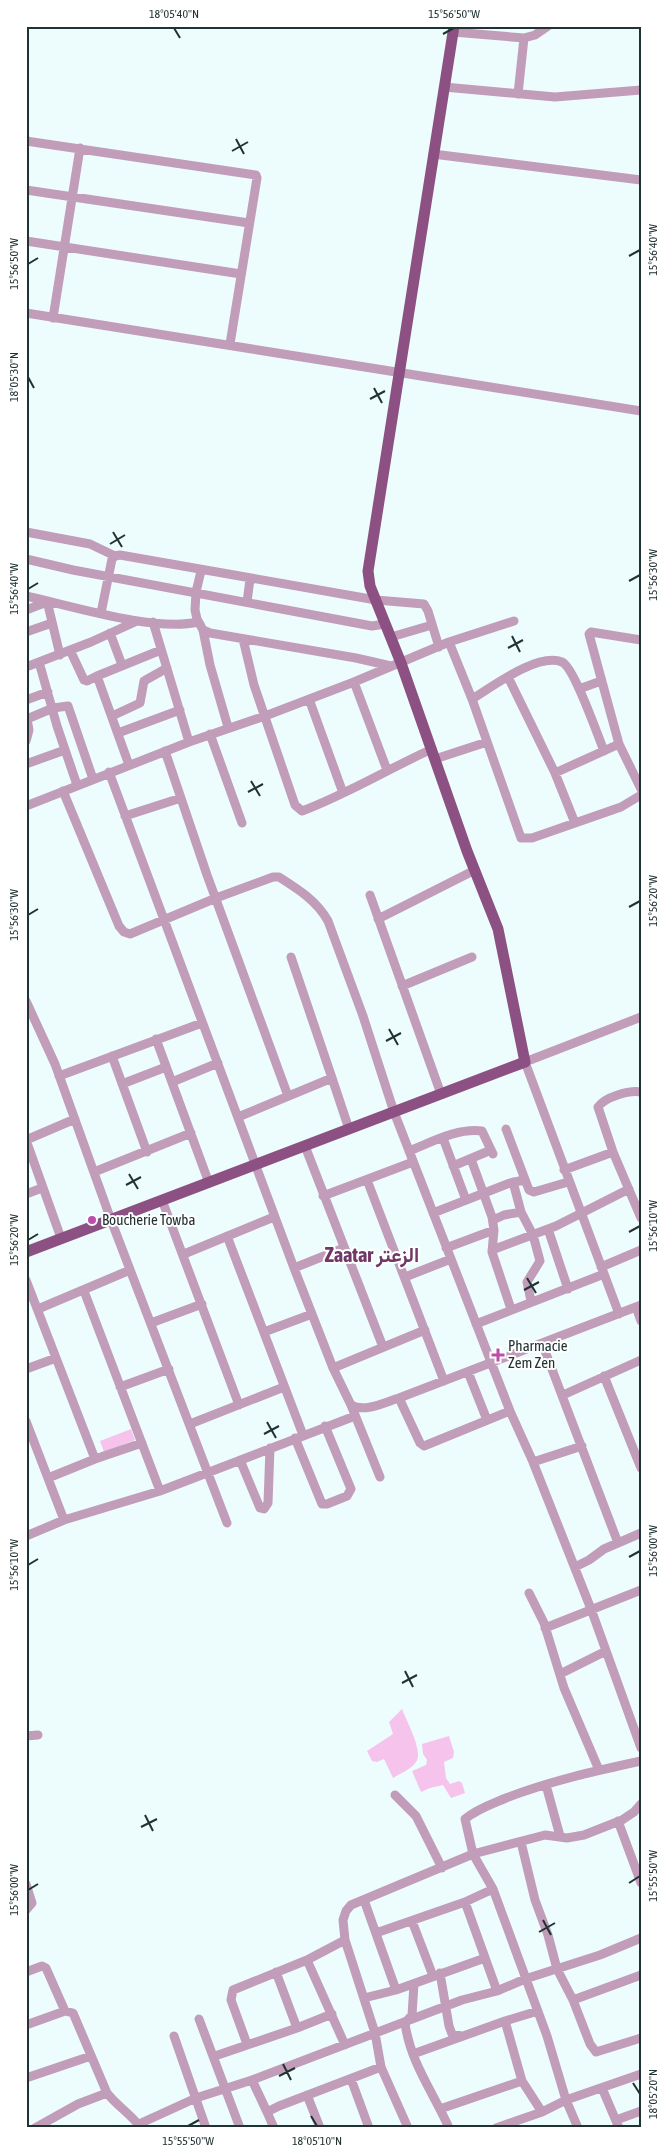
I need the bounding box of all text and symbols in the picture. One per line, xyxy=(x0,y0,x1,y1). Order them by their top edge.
text: 18°05'40"N xyxy=(149,7,199,21)
text: 15°56'50"W xyxy=(428,7,480,21)
text: 15°56'40"W xyxy=(646,224,660,276)
text: 15°56'50"W xyxy=(7,238,21,290)
text: 18°05'30"N xyxy=(7,352,21,402)
text: 15°56'30"W xyxy=(646,549,660,601)
text: 15°56'40"W xyxy=(7,563,21,615)
text: 15°56'20"W xyxy=(646,875,660,927)
text: 15°56'30"W xyxy=(7,889,21,941)
text: 15°56'10"W xyxy=(646,1200,660,1252)
place label: Boucherie Towba xyxy=(102,1211,195,1228)
text: 15°56'20"W xyxy=(7,1214,21,1266)
marker: Boucherie Towba xyxy=(86,1214,98,1226)
district label: Zaatar الزعتر xyxy=(325,1243,419,1268)
place label: Pharmacie Zem Zen xyxy=(508,1337,568,1371)
marker: Pharmacie Zem Zen xyxy=(492,1349,504,1361)
text: 15°56'00"W xyxy=(646,1525,660,1577)
text: 15°56'10"W xyxy=(7,1539,21,1591)
text: 15°55'50"W xyxy=(646,1850,660,1902)
text: 15°56'00"W xyxy=(7,1864,21,1916)
text: 18°05'20"N xyxy=(646,2069,660,2119)
text: 15°55'50"W xyxy=(162,2134,214,2148)
text: 18°05'10"N xyxy=(292,2134,342,2148)

